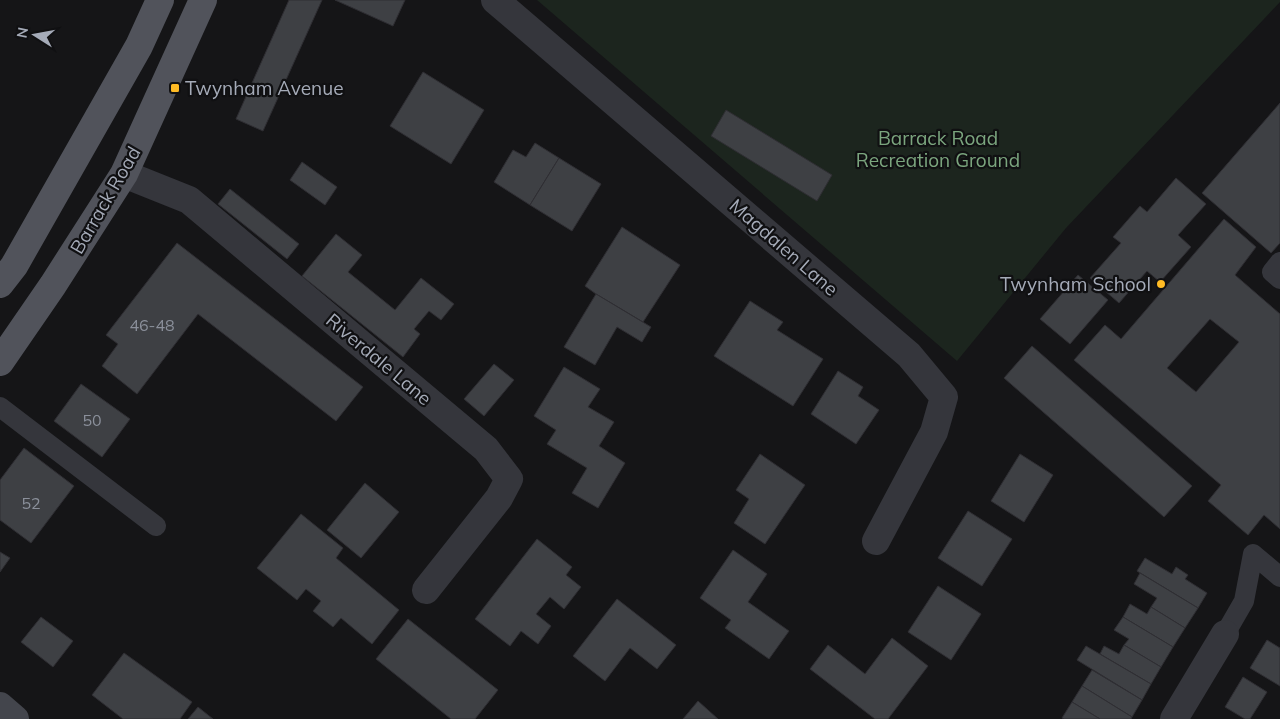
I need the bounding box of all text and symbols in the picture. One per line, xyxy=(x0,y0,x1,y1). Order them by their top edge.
north arrow xyxy=(10,10,60,60)
text: N xyxy=(12,26,32,39)
place label: Twynham Avenue xyxy=(185,76,344,100)
marker: Twynham Avenue xyxy=(169,82,181,94)
park label: Barrack Road Recreation Ground xyxy=(856,126,1020,172)
street label: Barrack Road xyxy=(65,142,145,258)
street label: Magdalen Lane xyxy=(725,193,843,301)
place label: Twynham School xyxy=(1000,272,1151,296)
marker: Twynham School xyxy=(1155,278,1167,290)
street label: Riverdale Lane xyxy=(321,308,437,410)
house number: 46-48 xyxy=(129,315,175,335)
house number: 50 xyxy=(82,410,102,430)
house number: 52 xyxy=(21,493,41,513)

